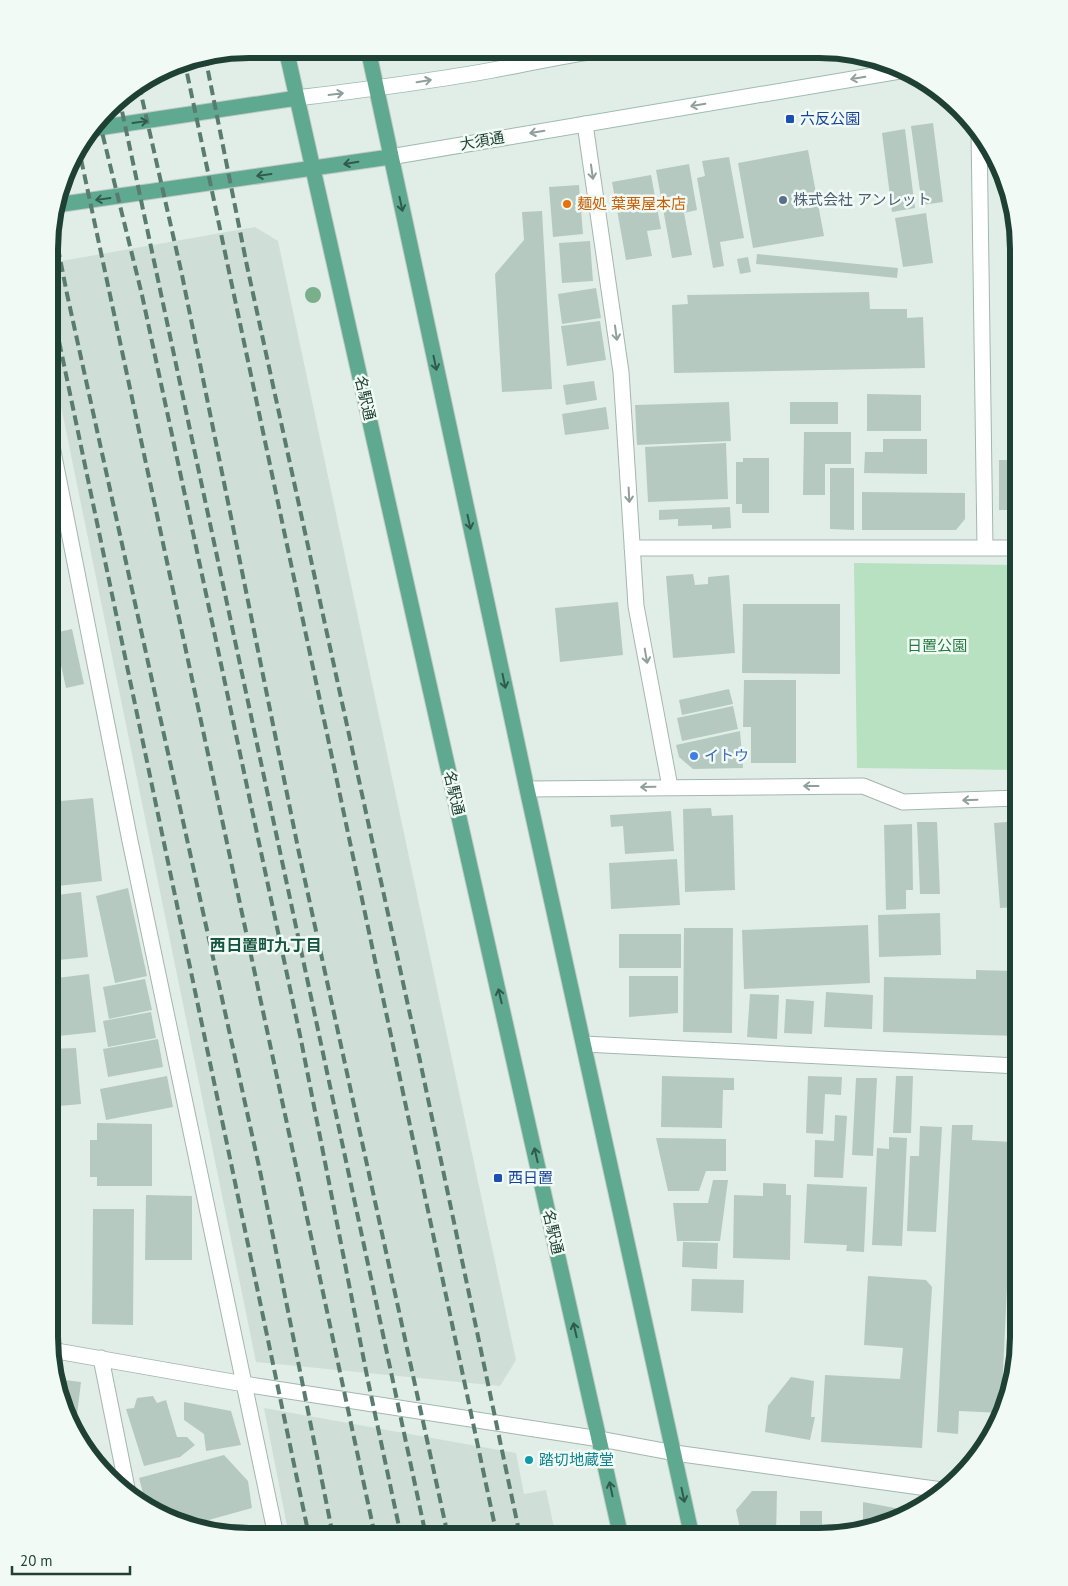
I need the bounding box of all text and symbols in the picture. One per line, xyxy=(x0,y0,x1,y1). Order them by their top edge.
one-way arrow xyxy=(850,73,866,83)
one-way arrow xyxy=(416,76,432,86)
one-way arrow xyxy=(328,88,344,98)
one-way arrow xyxy=(690,100,706,110)
place label: 六反公園 xyxy=(800,109,860,128)
marker: 六反公園 xyxy=(784,113,796,125)
one-way arrow xyxy=(131,117,147,127)
street label: 大須通 xyxy=(458,127,506,154)
one-way arrow xyxy=(530,127,546,137)
one-way arrow xyxy=(344,158,360,168)
one-way arrow xyxy=(587,164,597,180)
one-way arrow xyxy=(256,171,272,181)
place label: 株式会社 アンレット xyxy=(793,190,931,209)
one-way arrow xyxy=(96,194,112,204)
place label: 麺処 葉栗屋本店 xyxy=(577,194,686,213)
marker: 株式会社 アンレット xyxy=(777,194,789,206)
one-way arrow xyxy=(397,196,406,212)
marker: 麺処 葉栗屋本店 xyxy=(561,198,573,210)
one-way arrow xyxy=(611,325,621,341)
one-way arrow xyxy=(431,355,440,371)
street label: 名駅通 xyxy=(351,374,380,422)
one-way arrow xyxy=(624,487,633,503)
one-way arrow xyxy=(465,514,475,530)
park label: 日置公園 xyxy=(907,636,967,655)
one-way arrow xyxy=(641,648,651,664)
one-way arrow xyxy=(500,672,509,688)
place label: イトウ xyxy=(704,746,749,765)
marker: イトウ xyxy=(688,750,700,762)
street label: 名駅通 xyxy=(440,769,469,817)
one-way arrow xyxy=(803,781,820,791)
one-way arrow xyxy=(641,782,657,792)
one-way arrow xyxy=(963,795,979,805)
district label: 西日置町九丁目 xyxy=(210,935,322,955)
one-way arrow xyxy=(495,989,504,1005)
one-way arrow xyxy=(531,1147,540,1163)
place label: 西日置 xyxy=(508,1168,553,1187)
marker: 西日置 xyxy=(492,1172,504,1184)
street label: 名駅通 xyxy=(539,1208,568,1256)
one-way arrow xyxy=(570,1323,579,1339)
place label: 踏切地蔵堂 xyxy=(539,1450,614,1469)
marker: 踏切地蔵堂 xyxy=(523,1454,535,1466)
one-way arrow xyxy=(605,1481,615,1497)
one-way arrow xyxy=(679,1487,688,1503)
scale bar xyxy=(12,1544,130,1576)
text: 20 m xyxy=(20,1551,53,1570)

